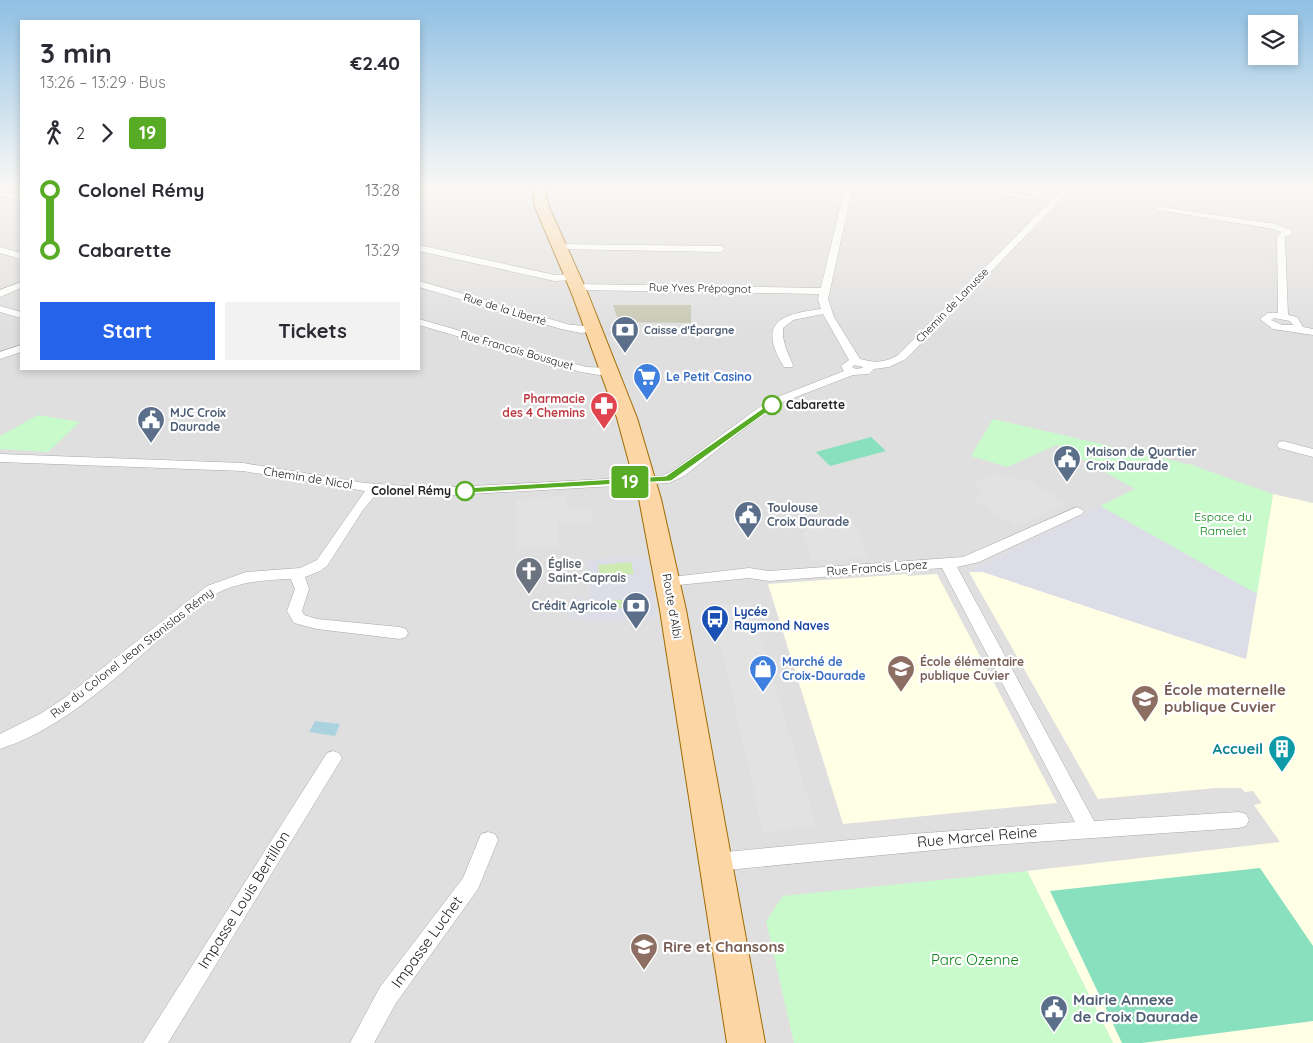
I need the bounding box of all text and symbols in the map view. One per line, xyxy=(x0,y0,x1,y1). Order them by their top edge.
map controls xyxy=(1248,15,1298,65)
button: layers xyxy=(1248,15,1298,65)
text: 3 min xyxy=(40,35,112,70)
text: €2.40 xyxy=(350,51,400,75)
text: 13:26 – 13:29 · Bus xyxy=(40,72,166,92)
icon: walk xyxy=(40,119,68,147)
icon: forward xyxy=(93,119,121,147)
text: 19 xyxy=(139,121,156,144)
text: 2 xyxy=(76,123,85,143)
text: Colonel Rémy xyxy=(78,178,204,202)
text: 13:28 xyxy=(365,180,400,200)
text: Cabarette xyxy=(78,238,171,262)
text: 13:29 xyxy=(365,240,400,260)
street label: Chemin de Lanusse xyxy=(913,265,991,345)
street label: Rue Yves Prépognot xyxy=(649,280,752,296)
street label: Rue de la Liberté xyxy=(462,290,548,328)
button: Start xyxy=(40,302,215,360)
button: Tickets xyxy=(225,302,400,360)
bank icon: Caisse d'Épargne xyxy=(610,315,640,354)
place label: Caisse d'Épargne xyxy=(644,323,735,337)
street label: Rue François Bousquet xyxy=(459,327,575,373)
supermarket icon: Le Petit Casino xyxy=(632,362,662,401)
place label: Le Petit Casino xyxy=(666,369,752,384)
place label: Pharmacie des 4 Chemins xyxy=(502,391,585,420)
pharmacy icon: Pharmacie des 4 Chemins xyxy=(589,391,619,430)
marker: Cabarette xyxy=(762,395,782,415)
place label: Cabarette xyxy=(786,397,845,412)
public building icon: MJC Croix Daurade xyxy=(136,405,166,444)
place label: MJC Croix Daurade xyxy=(170,405,226,434)
public building icon: Maison de Quartier Croix Daurade xyxy=(1052,444,1082,483)
place label: Maison de Quartier Croix Daurade xyxy=(1086,444,1197,473)
street label: Chemin de Nicol xyxy=(262,463,354,492)
line badge: 19 xyxy=(608,466,652,498)
text: 19 xyxy=(621,470,639,493)
marker: Colonel Rémy xyxy=(455,481,475,501)
place label: Colonel Rémy xyxy=(371,483,451,498)
public building icon: Toulouse Croix Daurade xyxy=(733,500,763,539)
place label: Toulouse Croix Daurade xyxy=(767,500,849,529)
park label: Espace du Ramelet xyxy=(1194,509,1252,538)
church icon: Église Saint-Caprais xyxy=(514,556,544,595)
place label: Église Saint-Caprais xyxy=(548,556,626,585)
street label: Rue Francis Lopez xyxy=(826,556,928,579)
street label: Route d'Albi xyxy=(659,572,686,640)
street label: Rue du Colonel Jean Stanislas Rémy xyxy=(47,584,216,721)
bank icon: Crédit Agricole xyxy=(621,591,651,630)
place label: Crédit Agricole xyxy=(532,598,617,613)
bus stop icon: Lycée Raymond Naves xyxy=(700,604,730,643)
place label: Lycée Raymond Naves xyxy=(734,604,829,633)
shop icon: Marché de Croix-Daurade xyxy=(748,654,778,693)
place label: Marché de Croix-Daurade xyxy=(782,654,866,683)
school or university icon: École élémentaire publique Cuvier xyxy=(886,654,916,693)
place label: École élémentaire publique Cuvier xyxy=(920,654,1024,683)
place label: École maternelle publique Cuvier xyxy=(1164,680,1286,716)
school or university icon: École maternelle publique Cuvier xyxy=(1130,684,1160,723)
building icon: Accueil xyxy=(1267,734,1297,773)
place label: Accueil xyxy=(1213,739,1263,758)
street label: Rue Marcel Reine xyxy=(916,822,1038,851)
street label: Impasse Louis Bertillon xyxy=(193,827,294,972)
street label: Impasse Luchet xyxy=(387,892,466,991)
school or university icon: Rire et Chansons xyxy=(629,932,659,971)
place label: Rire et Chansons xyxy=(663,937,785,956)
park label: Parc Ozenne xyxy=(931,950,1019,969)
place label: Mairie Annexe de Croix Daurade xyxy=(1073,990,1198,1026)
public building icon: Mairie Annexe de Croix Daurade xyxy=(1039,994,1069,1033)

